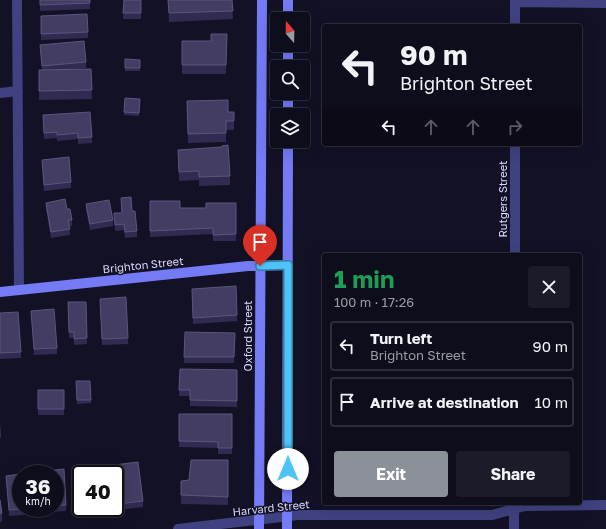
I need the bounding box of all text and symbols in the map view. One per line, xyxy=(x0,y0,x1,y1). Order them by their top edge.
north arrow xyxy=(270,12,310,52)
map controls xyxy=(270,12,310,148)
text: 90 m xyxy=(400,38,467,71)
icon: left xyxy=(334,40,386,92)
button: search xyxy=(270,60,310,100)
text: Brighton Street xyxy=(400,72,533,94)
button: layers xyxy=(270,108,310,148)
icon: left xyxy=(378,116,400,138)
icon: ahead xyxy=(420,116,442,138)
icon: ahead xyxy=(462,116,484,138)
icon: right xyxy=(504,116,526,138)
street label: Rutgers Street xyxy=(496,161,509,237)
pin xyxy=(243,225,277,266)
icon: arrive xyxy=(249,231,271,253)
street label: Brighton Street xyxy=(102,254,184,275)
text: 1 min xyxy=(334,264,394,293)
button: close xyxy=(528,266,570,308)
text: 100 m · 17:26 xyxy=(334,294,414,310)
street label: Oxford Street xyxy=(241,301,254,371)
text: Turn left xyxy=(370,329,432,347)
icon: left xyxy=(336,335,358,357)
text: 90 m xyxy=(533,337,568,355)
text: Brighton Street xyxy=(370,347,466,363)
icon: arrive xyxy=(336,391,358,413)
text: Arrive at destination xyxy=(370,393,519,411)
text: 10 m xyxy=(534,393,568,411)
position arrow xyxy=(267,448,309,490)
button: Exit xyxy=(334,451,448,497)
button: Share xyxy=(456,451,570,497)
speed limit sign: 40 xyxy=(72,465,124,517)
text: 36 xyxy=(26,474,50,498)
text: km/h xyxy=(25,495,51,507)
street label: Harvard Street xyxy=(232,497,310,518)

